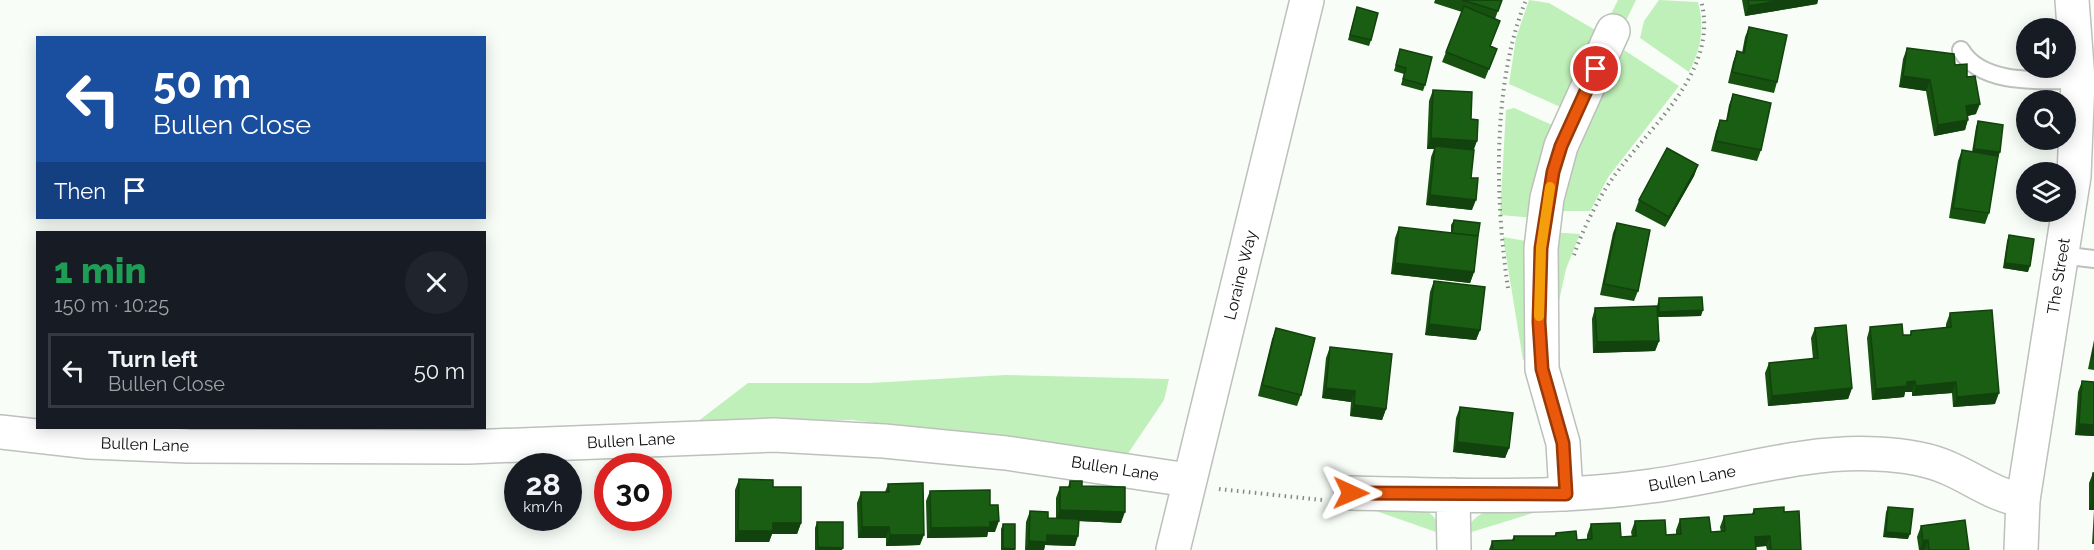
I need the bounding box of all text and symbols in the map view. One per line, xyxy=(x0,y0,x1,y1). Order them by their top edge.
map controls xyxy=(2016,18,2076,222)
button: sound xyxy=(2016,18,2076,78)
pin xyxy=(1570,43,1621,94)
icon: arrive xyxy=(1579,52,1612,85)
text: 50 m xyxy=(153,59,251,108)
icon: left xyxy=(54,60,132,138)
button: search xyxy=(2016,90,2076,150)
text: Bullen Close xyxy=(153,109,311,140)
button: layers xyxy=(2016,162,2076,222)
icon: arrive xyxy=(118,174,151,207)
text: Then xyxy=(54,178,106,204)
street label: Loraine Way xyxy=(1220,228,1261,322)
street label: The Street xyxy=(2043,236,2074,316)
text: 1 min xyxy=(54,249,146,291)
button: close xyxy=(405,251,468,314)
text: 150 m · 10:25 xyxy=(54,293,169,317)
text: Turn left xyxy=(108,346,198,372)
icon: left xyxy=(57,354,90,387)
text: 50 m xyxy=(414,358,465,384)
text: Bullen Close xyxy=(108,372,225,396)
street label: Bullen Lane xyxy=(586,429,676,452)
street label: Bullen Lane xyxy=(100,433,190,456)
street label: Bullen Lane xyxy=(1070,452,1160,485)
speed limit sign: 30 xyxy=(594,453,672,531)
position arrow xyxy=(1319,461,1383,525)
street label: Bullen Lane xyxy=(1647,461,1737,496)
text: 28 xyxy=(525,467,561,502)
text: km/h xyxy=(523,498,563,516)

